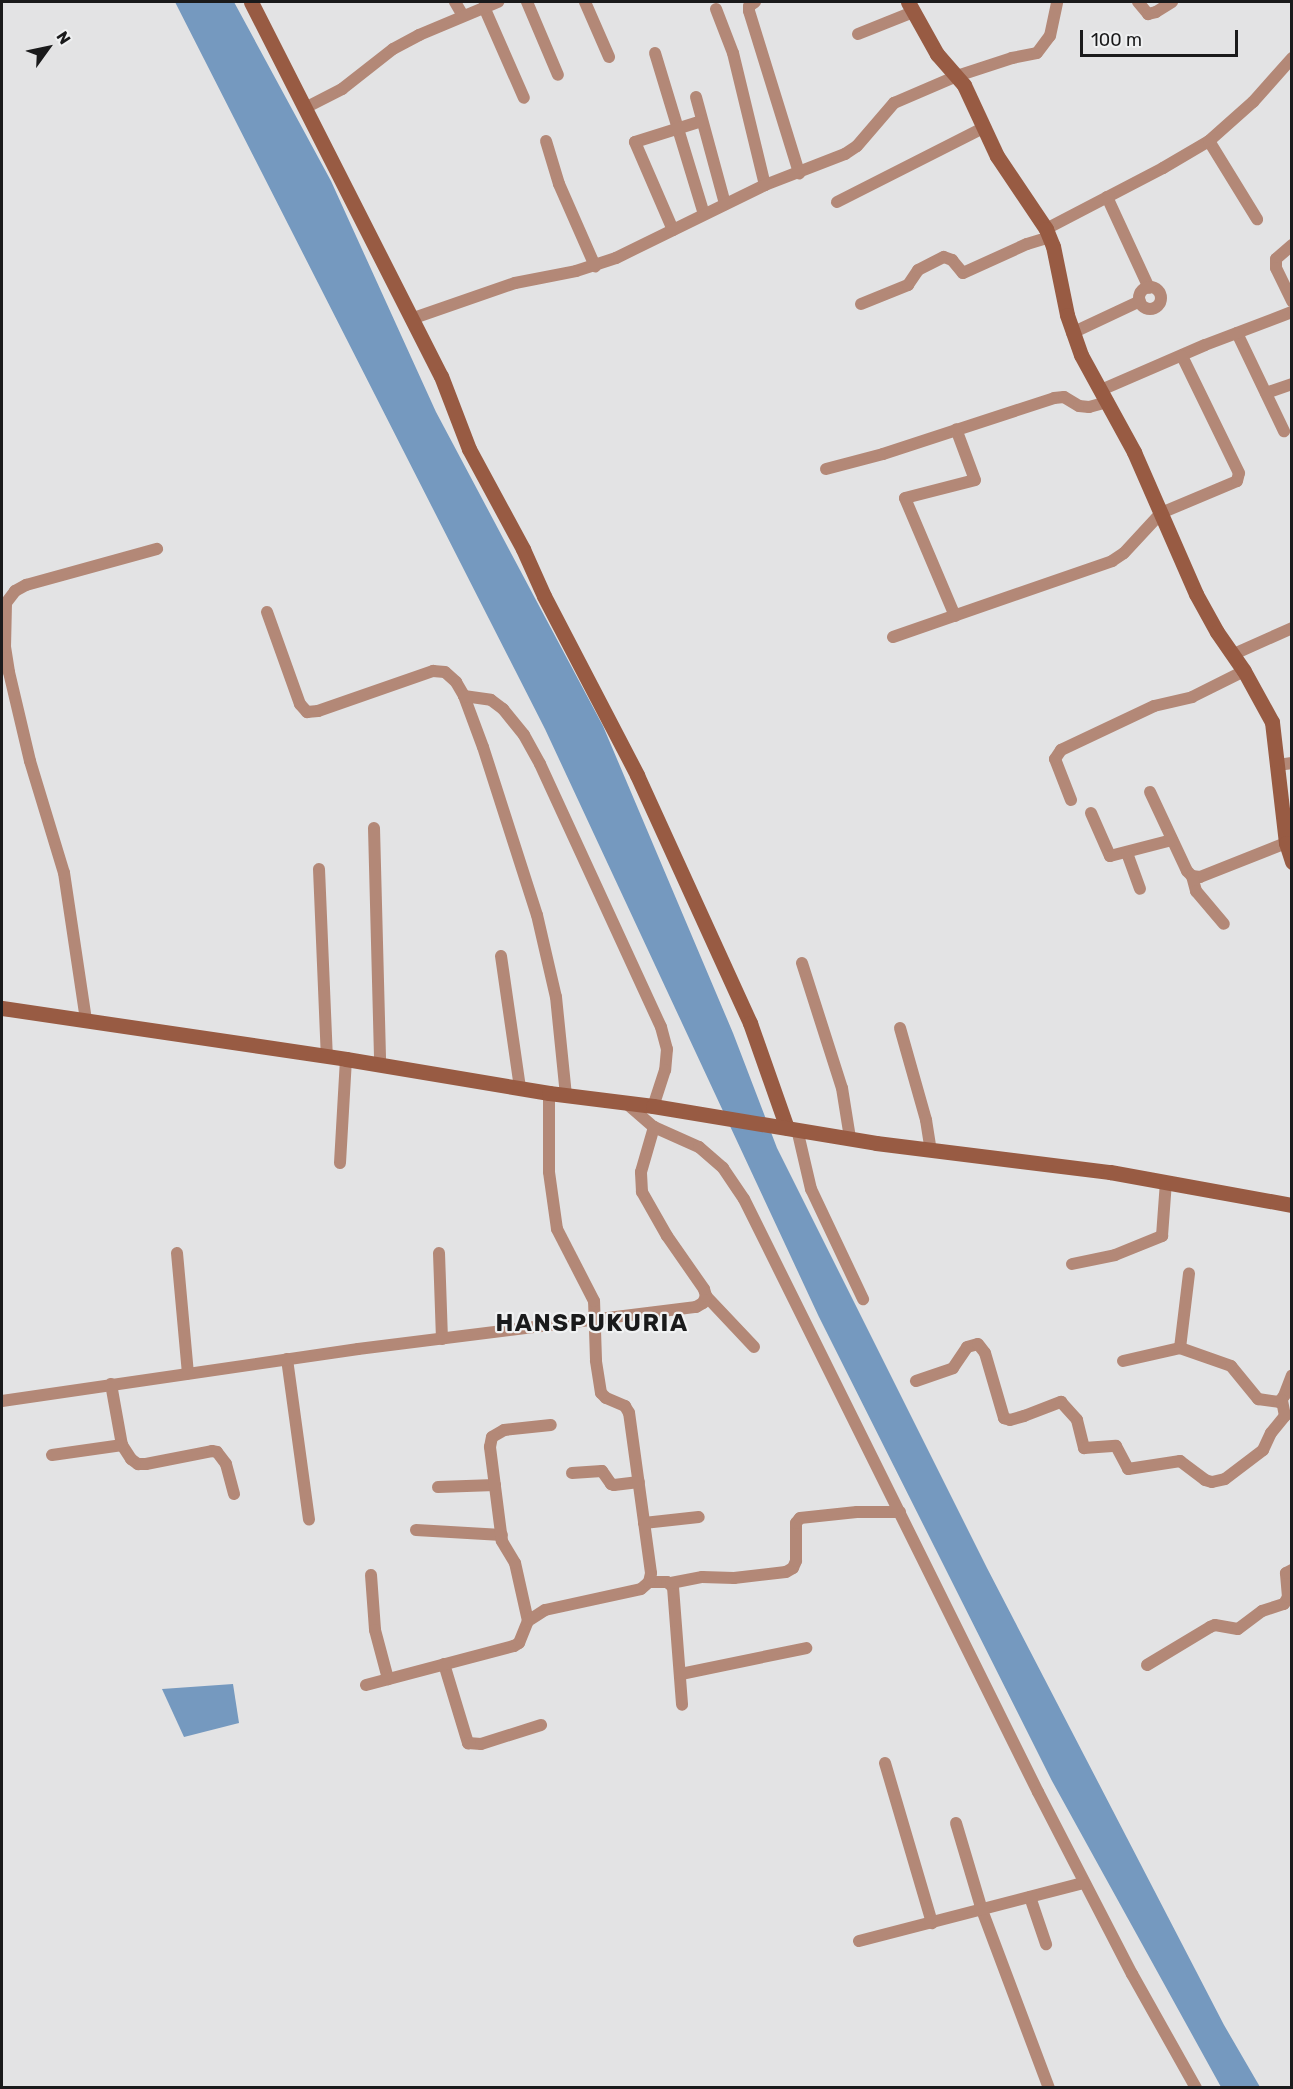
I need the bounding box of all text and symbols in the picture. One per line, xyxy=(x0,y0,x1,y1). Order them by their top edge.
north arrow xyxy=(18,18,78,78)
scale bar xyxy=(1083,18,1240,56)
text: N xyxy=(52,28,75,48)
text: 100 m xyxy=(1091,29,1142,51)
district label: HANSPUKURIA xyxy=(495,1310,689,1338)

